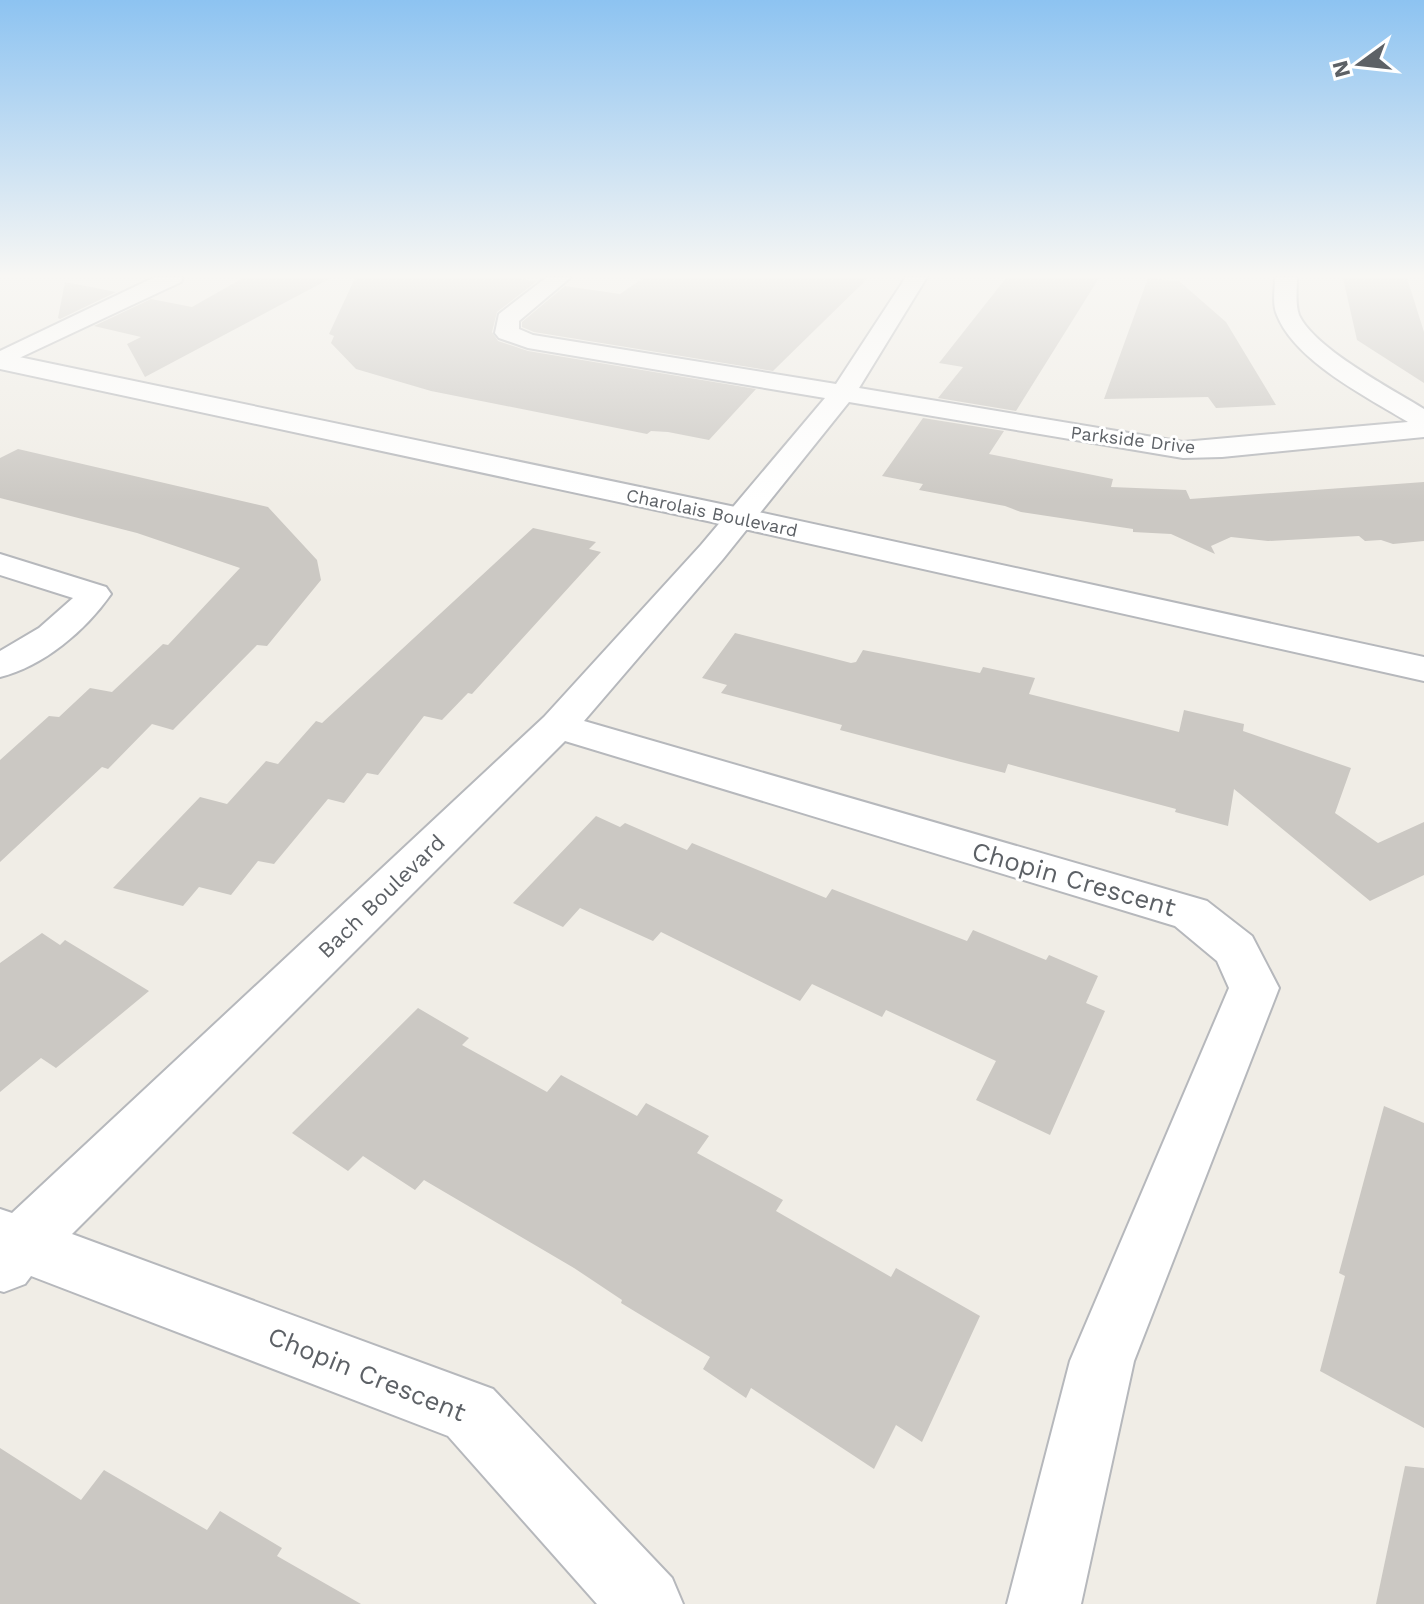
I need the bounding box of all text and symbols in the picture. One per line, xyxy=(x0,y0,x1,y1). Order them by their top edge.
north arrow xyxy=(1320,24,1400,104)
text: N xyxy=(1327,58,1355,80)
street label: Parkside Drive xyxy=(1070,421,1197,458)
street label: Charolais Boulevard xyxy=(625,484,800,541)
street label: Bach Boulevard xyxy=(313,830,450,963)
street label: Chopin Crescent xyxy=(969,836,1180,923)
street label: Chopin Crescent xyxy=(264,1321,470,1427)

